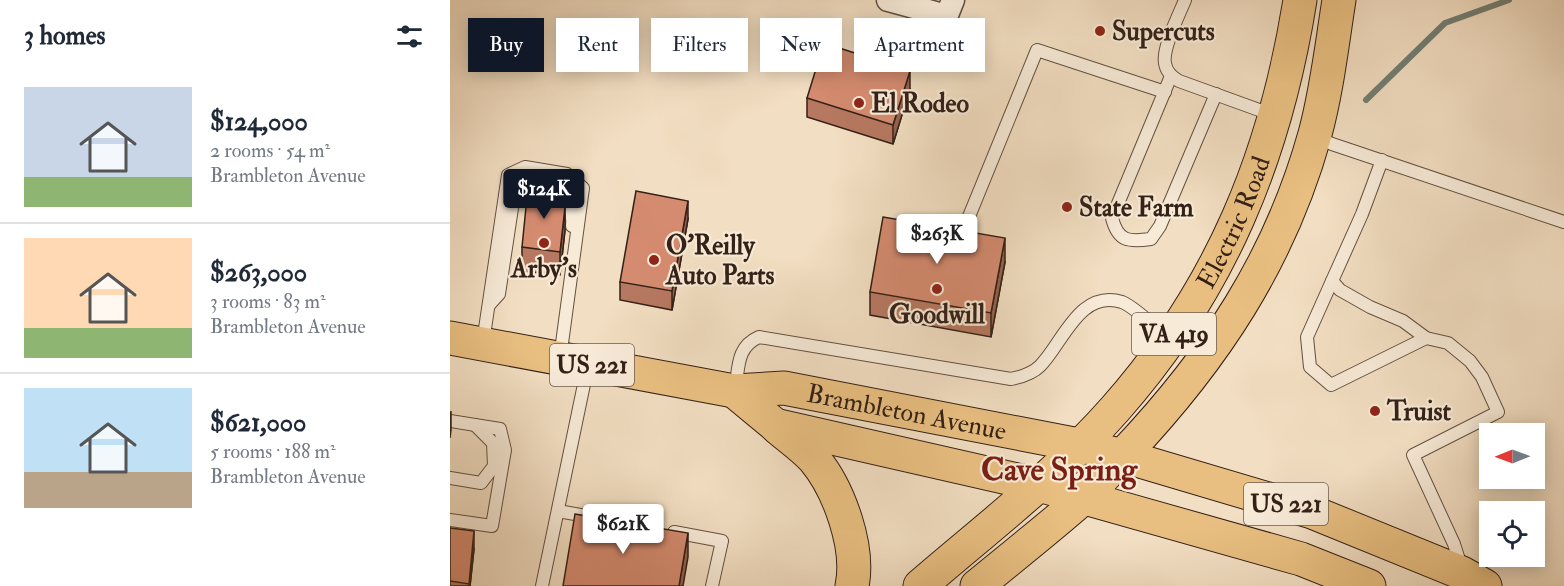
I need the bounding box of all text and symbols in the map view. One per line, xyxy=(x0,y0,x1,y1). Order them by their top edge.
place label: Supercuts xyxy=(1112,16,1215,49)
chip: Buy xyxy=(468,18,544,72)
chip: Rent xyxy=(556,18,639,72)
chip: Filters xyxy=(651,18,748,72)
chip: New xyxy=(760,18,842,72)
chip: Apartment xyxy=(854,18,985,72)
text: 3 homes xyxy=(24,20,105,52)
icon: filters xyxy=(393,20,426,53)
marker: Supercuts xyxy=(1093,24,1107,38)
place label: El Rodeo xyxy=(871,88,969,120)
marker: El Rodeo xyxy=(852,96,866,110)
text: $124,000 xyxy=(210,106,308,138)
icon: home xyxy=(72,111,144,183)
text: 2 rooms · 54 m² xyxy=(210,138,330,163)
street label: Electric Road xyxy=(1190,152,1278,295)
text: Brambleton Avenue xyxy=(210,163,366,188)
pin: $124K xyxy=(502,169,586,220)
text: $124K xyxy=(517,176,571,201)
place label: State Farm xyxy=(1079,192,1194,224)
marker: State Farm xyxy=(1060,200,1074,214)
pin: $263K xyxy=(895,214,979,265)
text: $263K xyxy=(910,221,964,246)
place label: O'Reilly Auto Parts xyxy=(665,230,774,292)
marker: Arby's xyxy=(537,236,551,250)
place label: Arby's xyxy=(510,253,577,286)
marker: O'Reilly Auto Parts xyxy=(647,253,661,267)
text: $263,000 xyxy=(210,257,307,289)
icon: home xyxy=(72,262,144,334)
marker: Goodwill xyxy=(930,282,944,296)
text: 3 rooms · 83 m² xyxy=(210,289,326,314)
place label: Goodwill xyxy=(889,299,985,331)
road number: VA 419 xyxy=(1132,313,1216,355)
text: Brambleton Avenue xyxy=(210,314,366,339)
road number: US 221 xyxy=(550,344,634,386)
street label: Brambleton Avenue xyxy=(804,378,1009,448)
place label: Truist xyxy=(1386,396,1451,428)
marker: Truist xyxy=(1368,404,1382,418)
text: $621,000 xyxy=(210,407,306,439)
icon: home xyxy=(72,412,144,484)
north arrow xyxy=(1479,423,1545,489)
map controls xyxy=(1479,423,1545,567)
text: 5 rooms · 188 m² xyxy=(210,439,336,464)
district label: Cave Spring xyxy=(981,450,1138,490)
text: Brambleton Avenue xyxy=(210,464,366,489)
road number: US 221 xyxy=(1244,483,1328,525)
button: locate xyxy=(1479,501,1545,567)
pin: $621K xyxy=(581,504,665,555)
text: $621K xyxy=(597,511,649,536)

